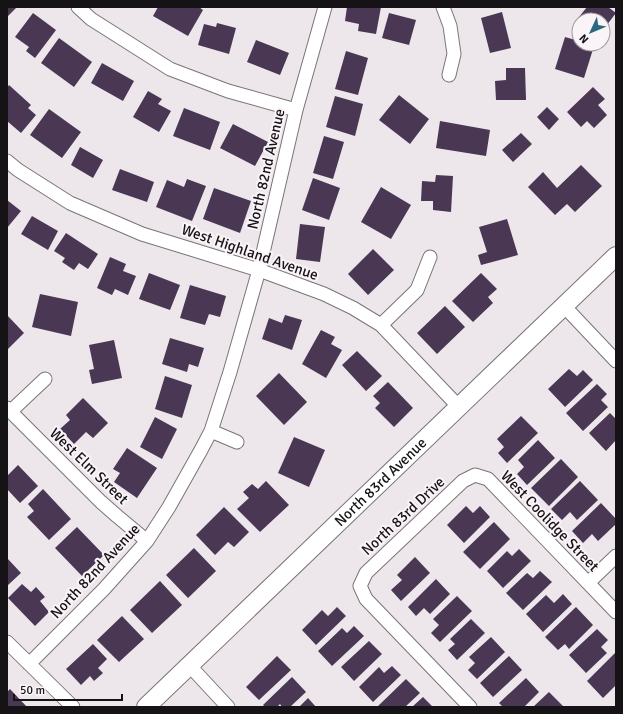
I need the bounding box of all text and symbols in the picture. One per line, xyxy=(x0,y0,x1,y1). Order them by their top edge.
north arrow xyxy=(571,12,611,52)
text: N xyxy=(577,31,592,46)
street label: North 82nd Avenue xyxy=(243,107,289,231)
street label: West Highland Avenue xyxy=(179,220,321,284)
street label: West Elm Street xyxy=(46,424,132,508)
street label: North 83rd Avenue xyxy=(331,434,430,530)
street label: West Coolidge Street xyxy=(497,467,603,575)
street label: North 83rd Drive xyxy=(358,473,448,559)
street label: North 82nd Avenue xyxy=(46,520,144,622)
scale bar xyxy=(14,676,122,702)
text: 50 m xyxy=(20,683,45,698)

